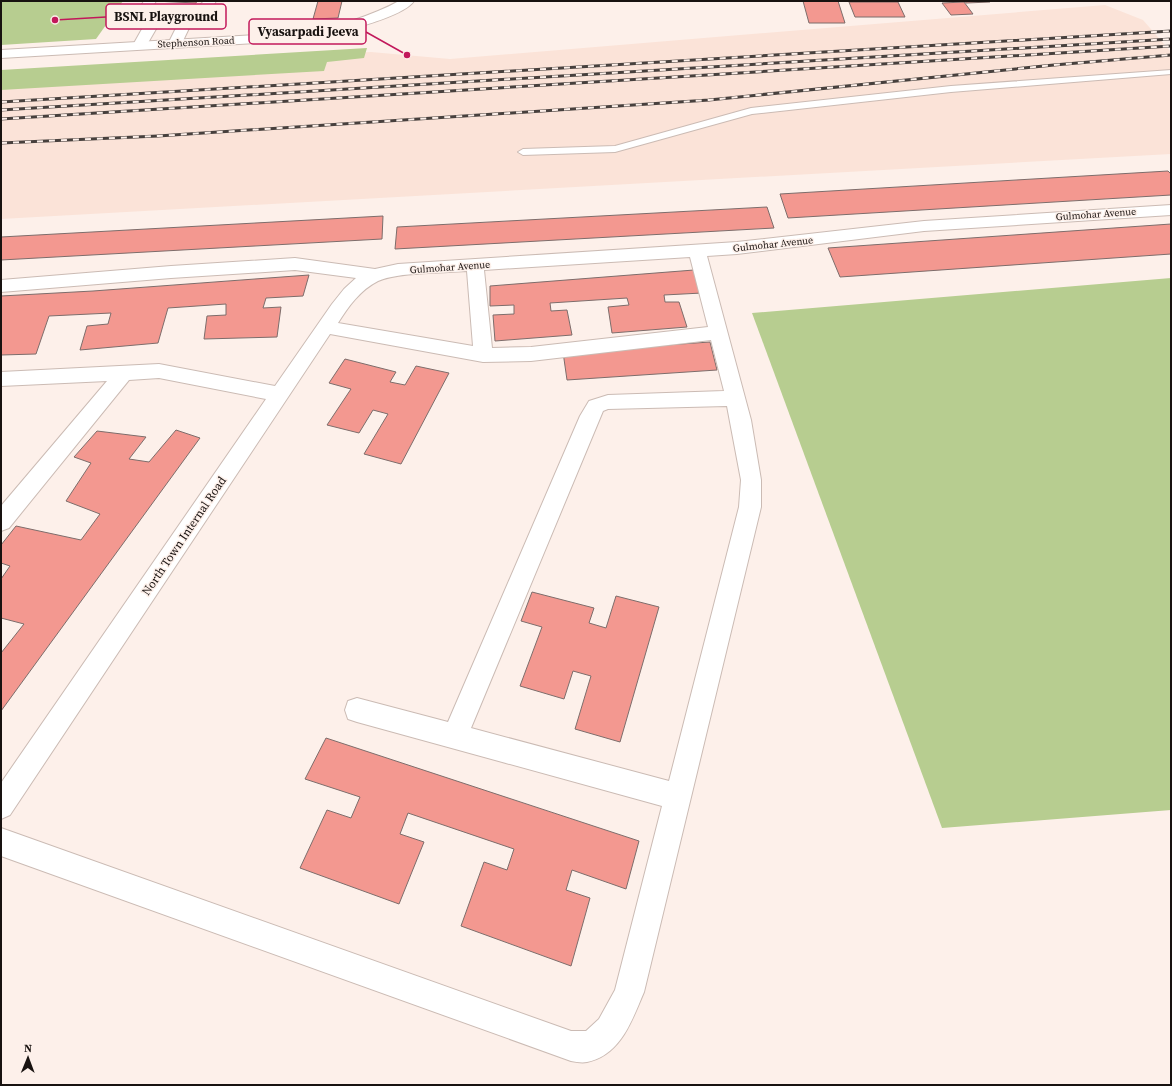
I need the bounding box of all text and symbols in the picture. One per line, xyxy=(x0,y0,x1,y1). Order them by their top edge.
callout: BSNL Playground xyxy=(106,4,226,29)
text: BSNL Playground xyxy=(114,8,218,25)
callout: Vyasarpadi Jeeva xyxy=(249,19,366,44)
text: Vyasarpadi Jeeva xyxy=(257,23,359,40)
street label: Stephenson Road xyxy=(157,33,235,51)
street label: Gulmohar Avenue xyxy=(1055,205,1137,223)
street label: Gulmohar Avenue xyxy=(732,233,814,255)
street label: Gulmohar Avenue xyxy=(409,258,491,276)
street label: North Town Internal Road xyxy=(138,473,230,599)
north arrow xyxy=(8,1038,48,1078)
text: N xyxy=(24,1041,32,1056)

